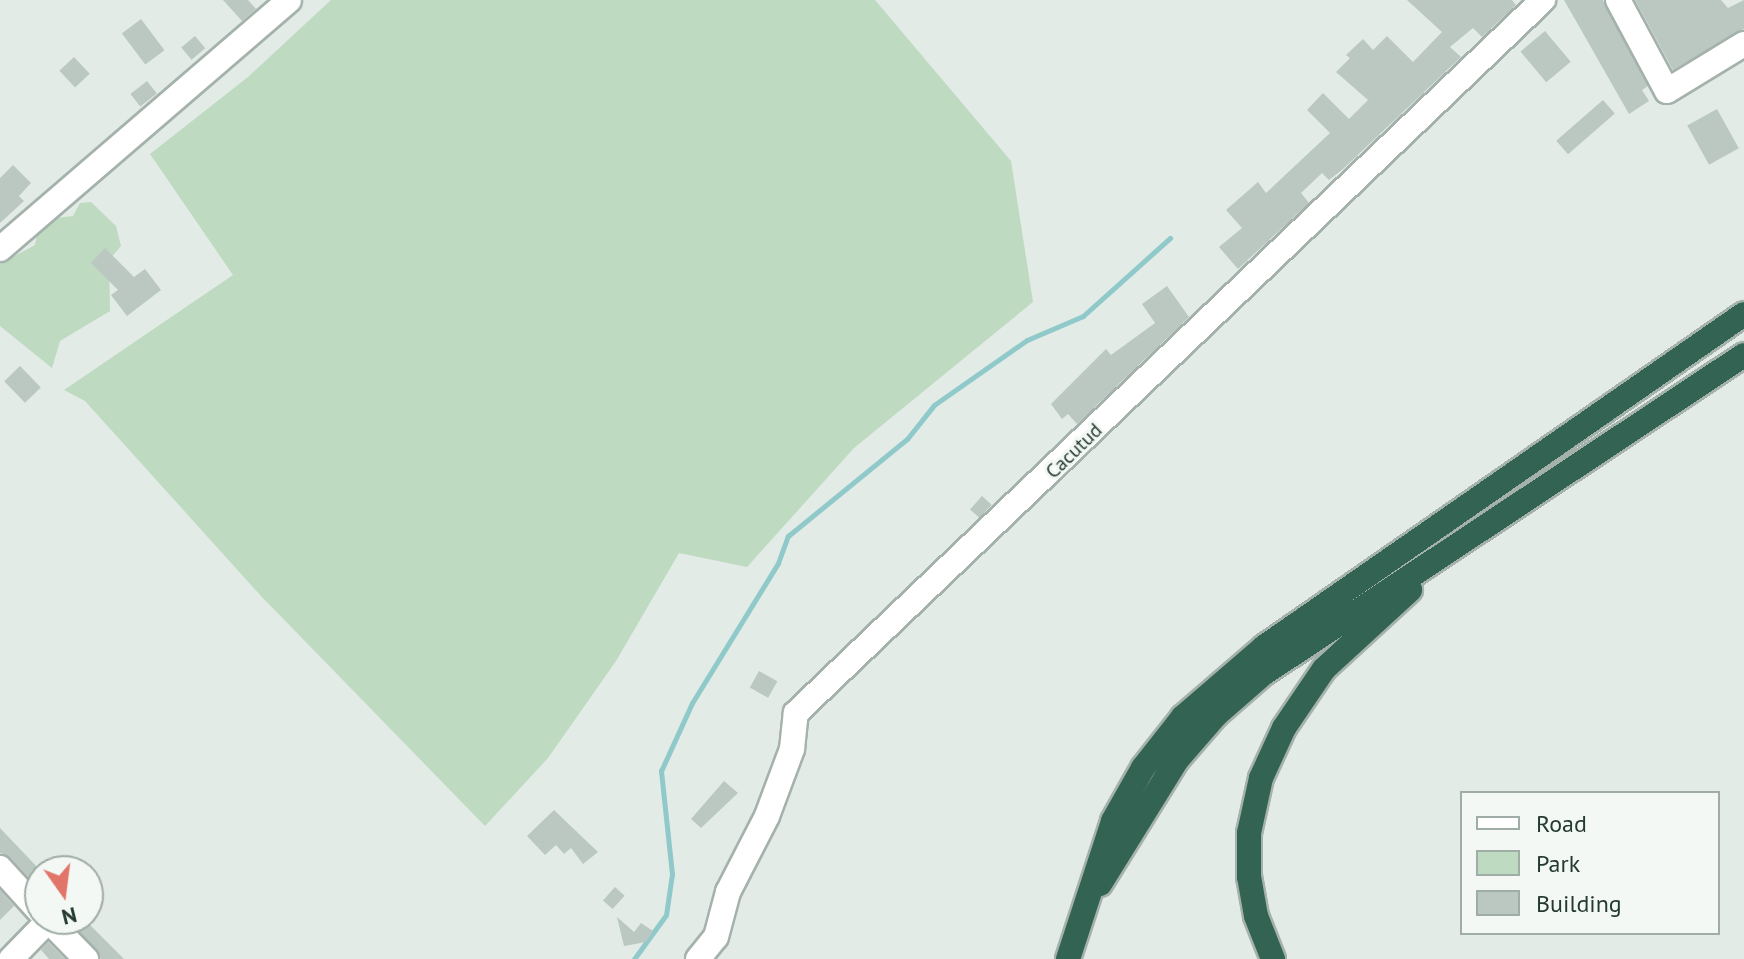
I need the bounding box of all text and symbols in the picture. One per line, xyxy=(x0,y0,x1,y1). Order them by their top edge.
street label: Cacutud xyxy=(1041,418,1107,484)
legend xyxy=(1460,791,1720,935)
text: Road xyxy=(1536,808,1587,839)
text: Park xyxy=(1536,848,1580,879)
north arrow xyxy=(24,855,104,935)
text: Building xyxy=(1536,888,1622,919)
text: N xyxy=(59,901,80,932)

